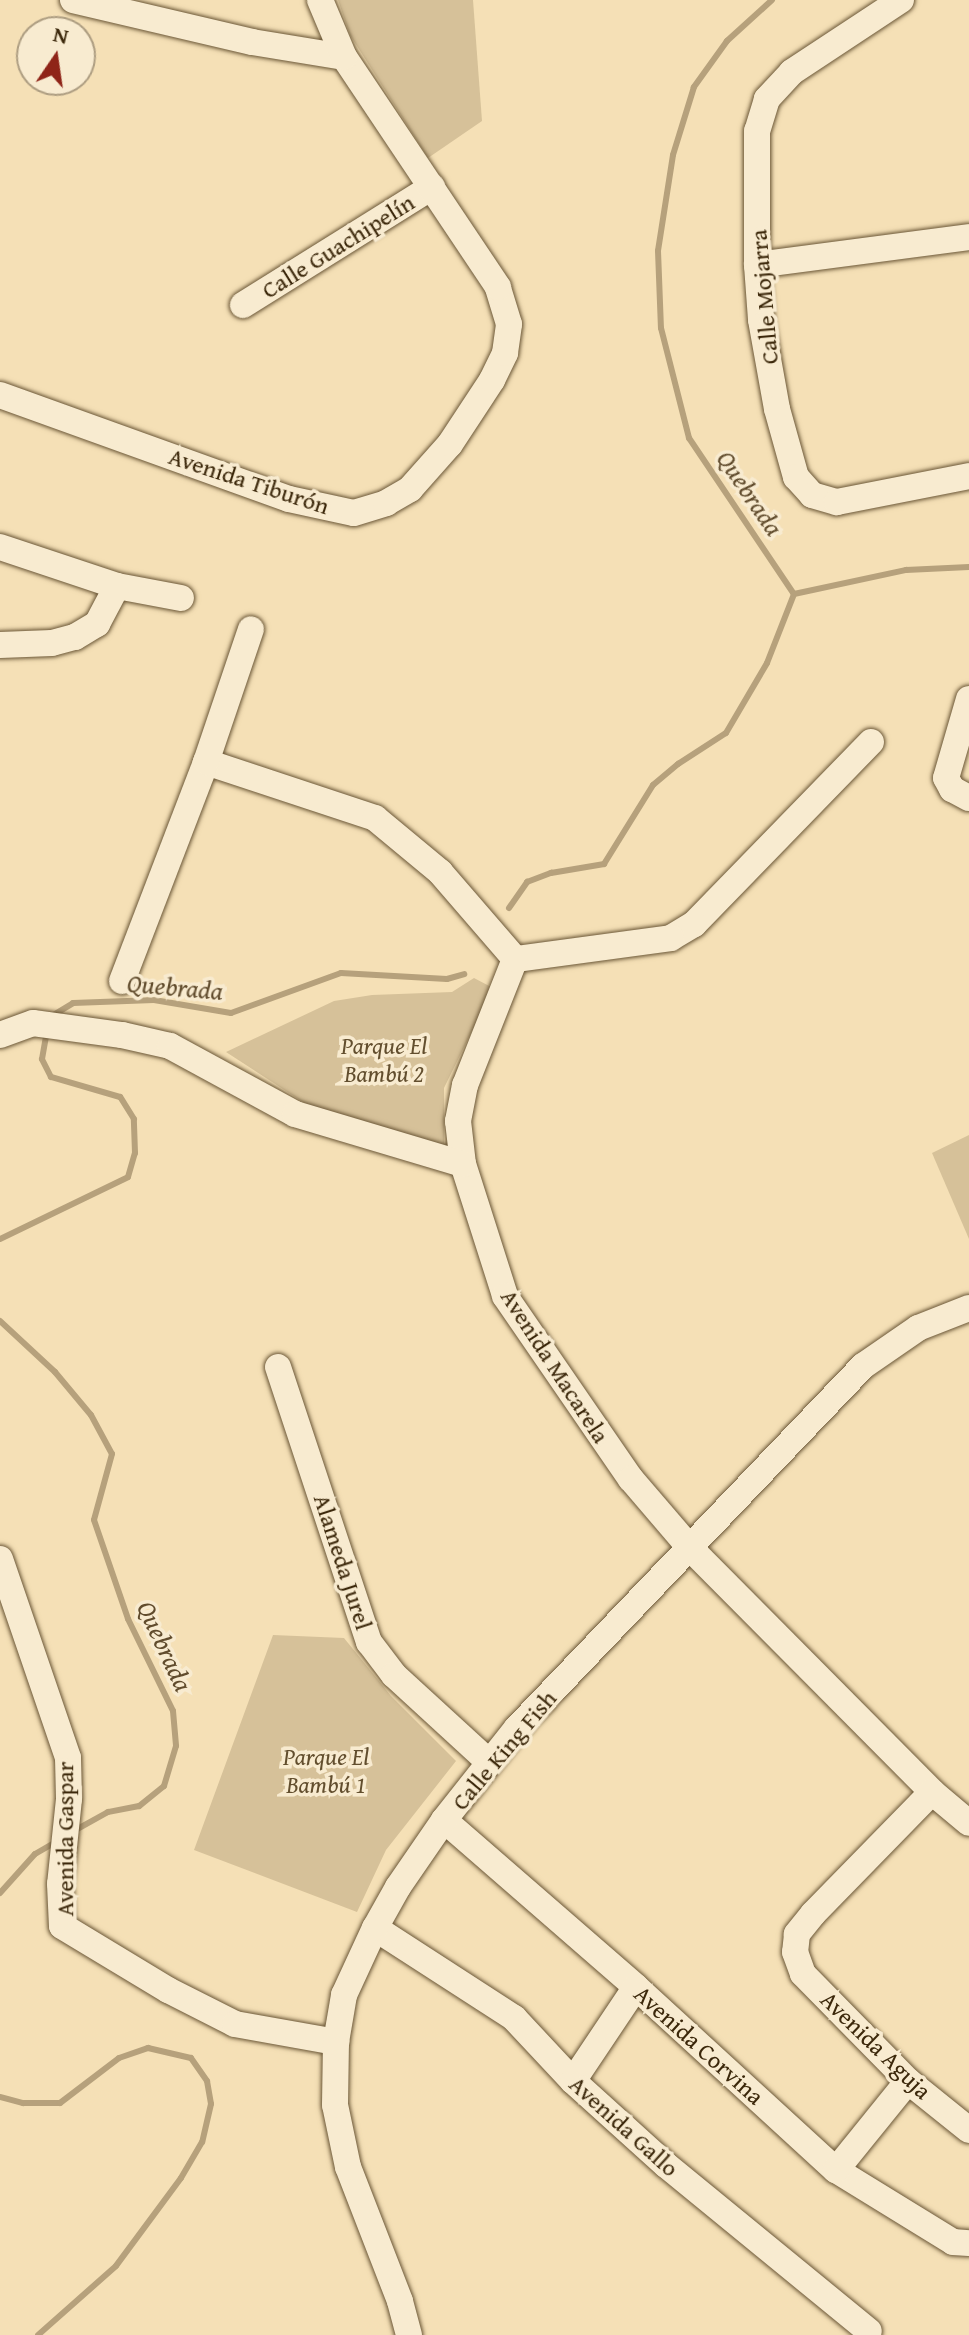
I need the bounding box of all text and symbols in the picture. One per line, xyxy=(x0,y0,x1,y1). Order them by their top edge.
north arrow xyxy=(16,16,96,96)
text: N xyxy=(50,17,72,52)
street label: Calle Guachipelín xyxy=(256,188,420,304)
street label: Calle Mojarra xyxy=(744,228,784,366)
street label: Avenida Tiburón xyxy=(165,442,333,520)
water label: Quebrada xyxy=(710,444,790,542)
water label: Quebrada xyxy=(126,967,224,1007)
park label: Parque El Bambú 2 xyxy=(341,1032,427,1088)
street label: Avenida Macarela xyxy=(495,1284,615,1448)
street label: Alameda Jurel xyxy=(308,1490,378,1634)
water label: Quebrada xyxy=(131,1596,199,1696)
street label: Calle King Fish xyxy=(446,1684,562,1816)
park label: Parque El Bambú 1 xyxy=(283,1743,369,1799)
street label: Avenida Gaspar xyxy=(51,1762,79,1916)
street label: Avenida Corvina xyxy=(628,1979,770,2111)
street label: Avenida Aguja xyxy=(815,1985,937,2105)
street label: Avenida Gallo xyxy=(564,2070,684,2182)

